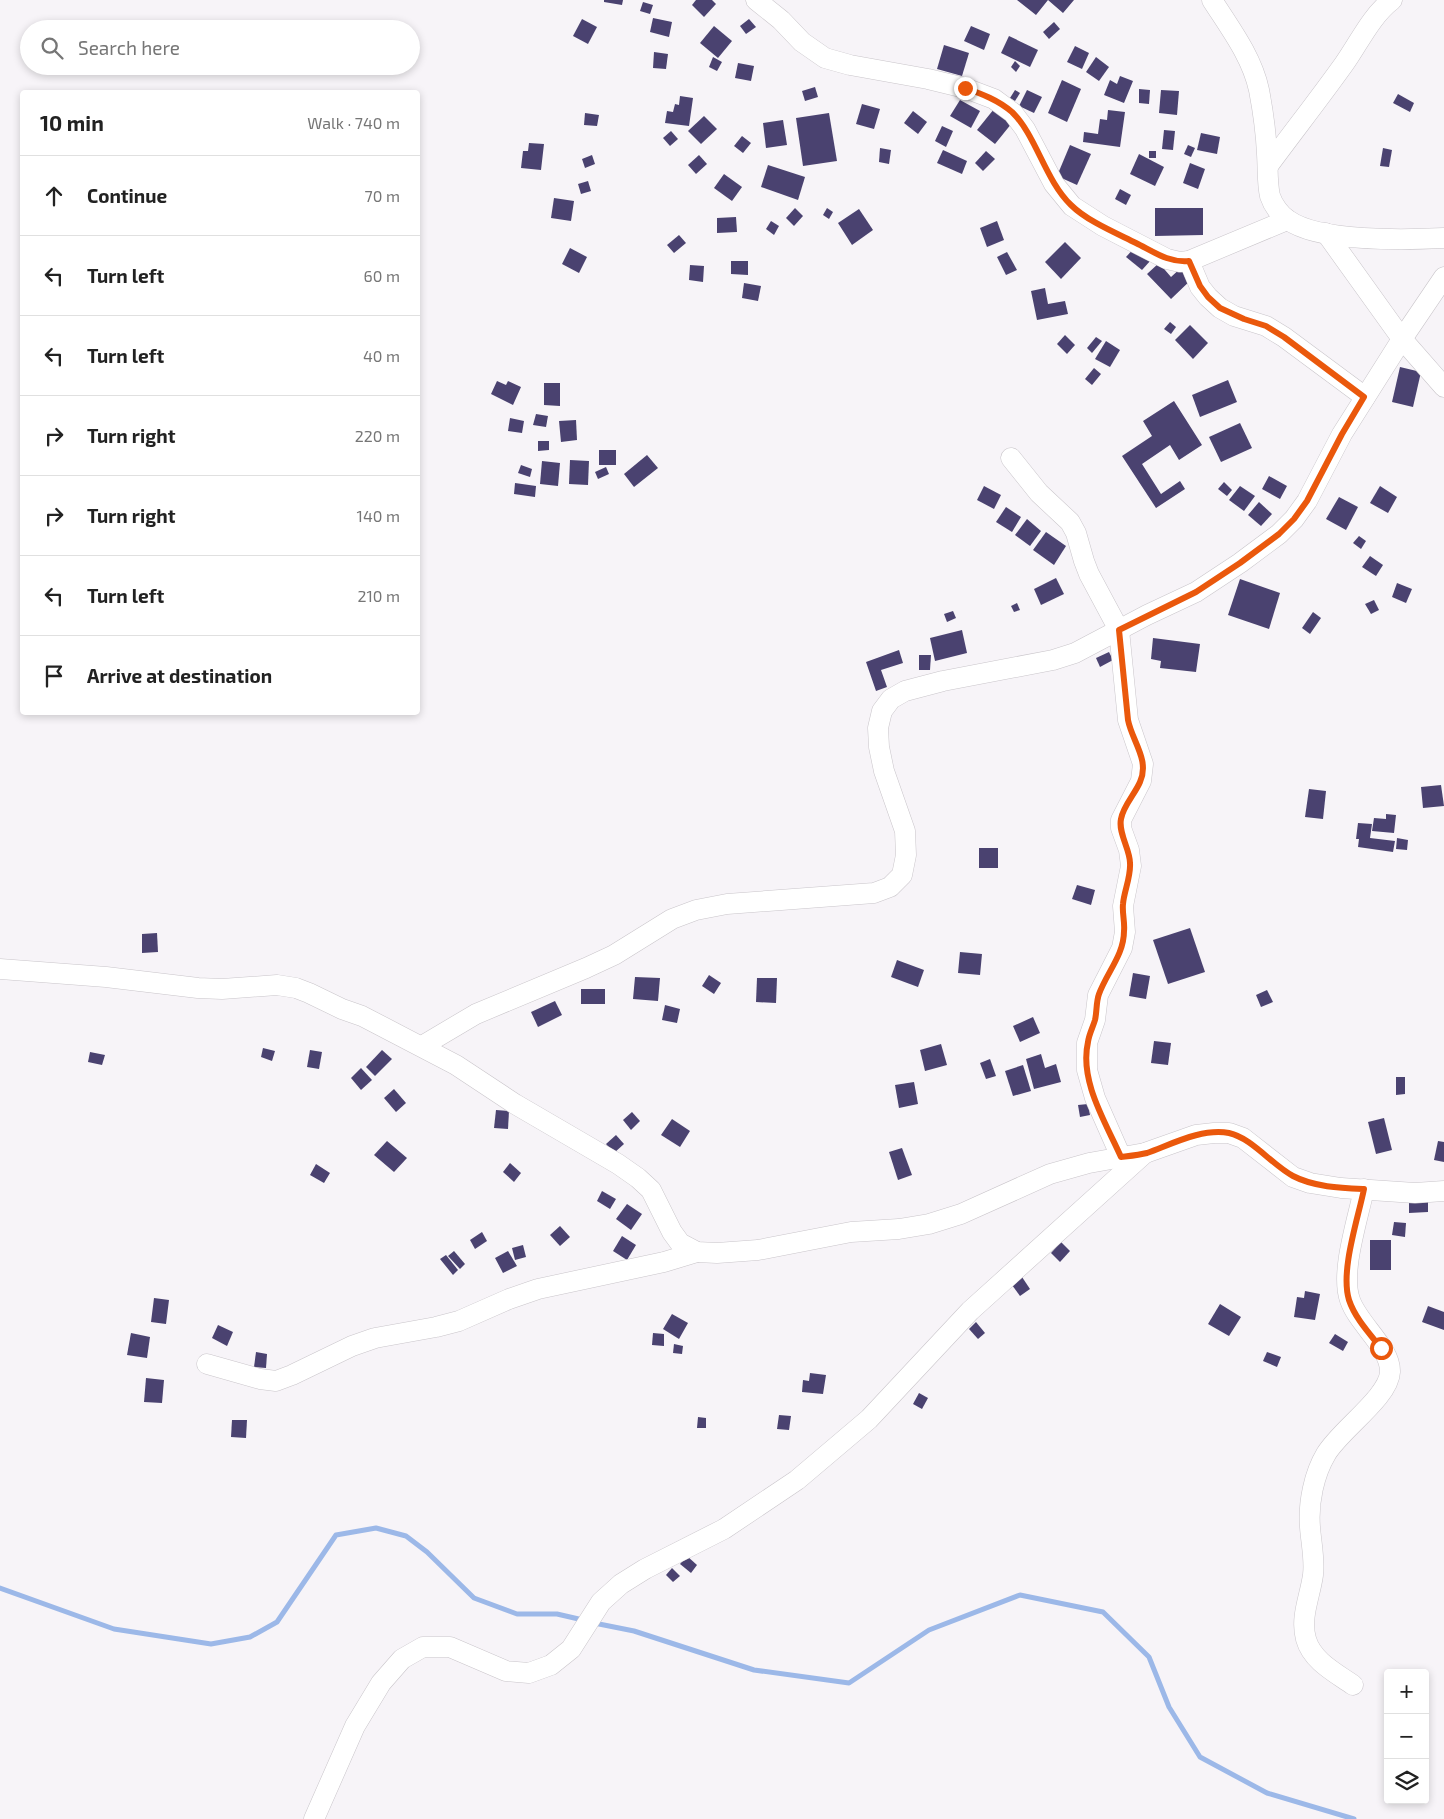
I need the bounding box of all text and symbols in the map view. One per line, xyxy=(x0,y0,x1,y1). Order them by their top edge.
search box xyxy=(20,20,420,75)
icon: search xyxy=(38,34,66,62)
text: Search here xyxy=(78,36,180,59)
route end xyxy=(954,77,977,100)
text: 10 min xyxy=(40,110,104,135)
text: Walk · 740 m xyxy=(307,113,400,132)
icon: ahead xyxy=(40,182,68,210)
text: Continue xyxy=(87,184,167,207)
text: 70 m xyxy=(365,186,400,205)
icon: left xyxy=(40,262,68,290)
text: Turn left xyxy=(87,264,164,287)
text: 60 m xyxy=(364,266,400,285)
icon: left xyxy=(40,342,68,370)
text: Turn left xyxy=(87,344,164,367)
text: 40 m xyxy=(363,346,400,365)
icon: right xyxy=(40,422,68,450)
text: Turn right xyxy=(87,424,175,447)
text: 220 m xyxy=(355,426,400,445)
icon: right xyxy=(40,502,68,530)
text: Turn right xyxy=(87,504,175,527)
text: 140 m xyxy=(357,506,400,525)
icon: left xyxy=(40,582,68,610)
text: Turn left xyxy=(87,584,164,607)
text: 210 m xyxy=(357,586,400,605)
icon: arrive xyxy=(40,662,68,690)
text: Arrive at destination xyxy=(87,664,272,687)
route start xyxy=(1370,1337,1393,1360)
map controls xyxy=(1384,1669,1429,1804)
button: + xyxy=(1384,1669,1429,1714)
button: − xyxy=(1384,1714,1429,1759)
button: layers xyxy=(1384,1759,1429,1804)

